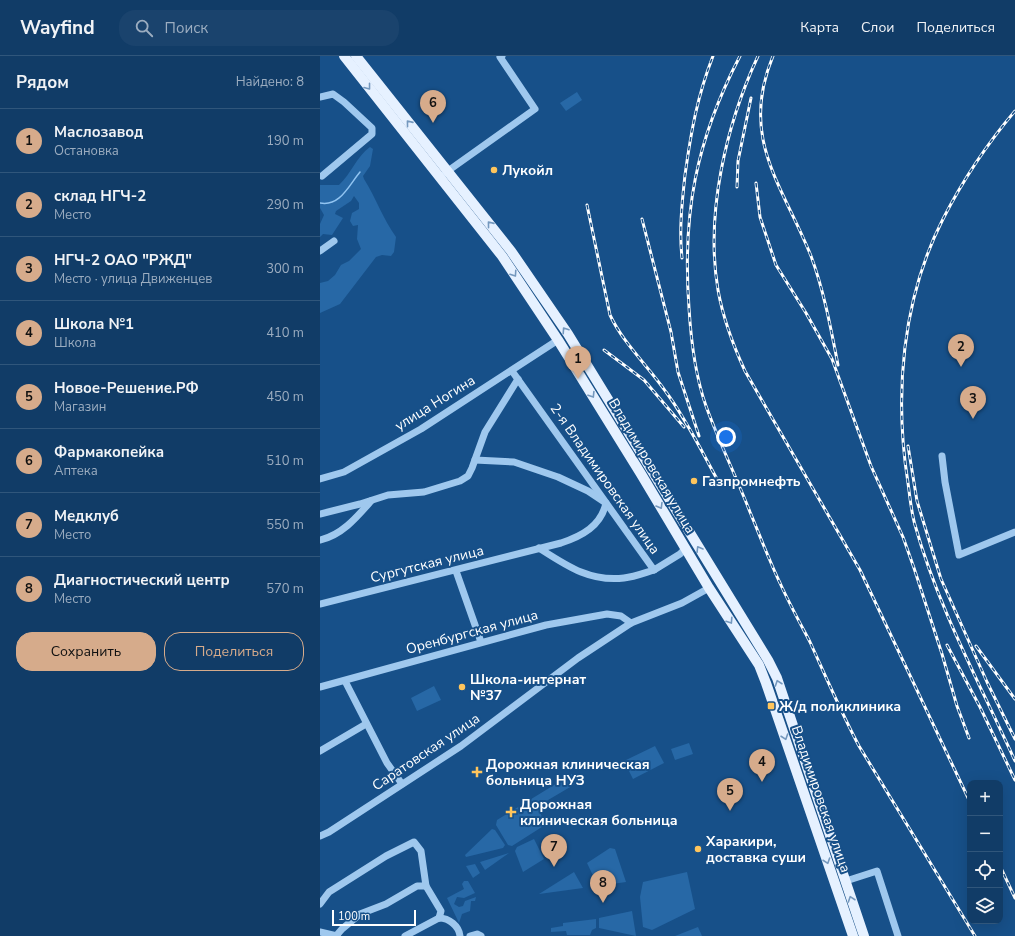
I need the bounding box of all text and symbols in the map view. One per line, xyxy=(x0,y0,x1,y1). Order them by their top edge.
search box xyxy=(119,10,399,46)
text: Wayfind xyxy=(20,15,95,41)
icon: search xyxy=(133,17,155,39)
text: Поиск xyxy=(165,18,208,38)
text: Карта xyxy=(800,18,839,37)
text: Слои xyxy=(861,18,895,37)
text: Поделиться xyxy=(917,18,995,37)
text: Рядом xyxy=(16,71,69,94)
text: Найдено: 8 xyxy=(236,73,304,91)
one-way arrow xyxy=(363,83,370,90)
pin: 6 xyxy=(420,90,446,123)
one-way arrow xyxy=(406,120,413,127)
text: Маслозавод xyxy=(54,122,143,142)
text: 1 xyxy=(25,132,33,150)
text: 190 m xyxy=(266,132,304,150)
text: Остановка xyxy=(54,142,119,160)
place label: Лукойл xyxy=(502,161,553,180)
marker: Лукойл xyxy=(489,165,499,175)
text: склад НГЧ-2 xyxy=(54,186,146,206)
text: 2 xyxy=(25,196,33,214)
text: 290 m xyxy=(266,196,304,214)
text: Место xyxy=(54,206,91,224)
one-way arrow xyxy=(488,222,495,229)
text: НГЧ-2 ОАО "РЖД" xyxy=(54,250,192,270)
text: 3 xyxy=(25,260,33,278)
text: 300 m xyxy=(266,260,304,278)
text: Место · улица Движенцев xyxy=(54,270,212,288)
one-way arrow xyxy=(509,270,517,277)
text: Школа №1 xyxy=(54,314,134,334)
text: 4 xyxy=(25,324,33,342)
text: 410 m xyxy=(266,324,304,342)
one-way arrow xyxy=(562,327,570,334)
text: Школа xyxy=(54,334,96,352)
pin: 2 xyxy=(948,334,974,367)
pin: 1 xyxy=(565,346,591,379)
street label: улица Ногина xyxy=(391,371,479,435)
text: Новое-Решение.РФ xyxy=(54,378,199,398)
pin: 3 xyxy=(960,386,986,419)
text: 5 xyxy=(25,388,33,406)
text: 450 m xyxy=(266,388,304,406)
one-way arrow xyxy=(588,391,595,398)
street label: Владимировская улица xyxy=(604,395,700,537)
text: Магазин xyxy=(54,398,106,416)
street label: 2-я Владимировская улица xyxy=(546,400,664,558)
your location xyxy=(716,427,736,447)
text: Фармакопейка xyxy=(54,442,164,462)
text: 6 xyxy=(25,452,33,470)
text: 510 m xyxy=(266,452,304,470)
text: Аптека xyxy=(54,462,98,480)
place label: Газпромнефть xyxy=(702,472,801,491)
marker: Газпромнефть xyxy=(689,476,699,486)
one-way arrow xyxy=(656,502,663,509)
text: Медклуб xyxy=(54,506,119,526)
text: 7 xyxy=(25,516,33,534)
text: 550 m xyxy=(266,516,304,534)
text: Место xyxy=(54,526,91,544)
street label: Сургутская улица xyxy=(368,541,486,587)
one-way arrow xyxy=(696,546,703,553)
text: Диагностический центр xyxy=(54,570,230,590)
text: 8 xyxy=(25,580,33,598)
text: 570 m xyxy=(266,580,304,598)
text: Место xyxy=(54,590,91,608)
street label: Оренбургская улица xyxy=(404,605,540,659)
one-way arrow xyxy=(725,616,732,623)
button: Сохранить xyxy=(16,632,156,671)
button: Поделиться xyxy=(164,632,304,671)
place label: Школа-интернат №37 xyxy=(470,670,586,705)
one-way arrow xyxy=(775,680,783,687)
marker: Школа-интернат №37 xyxy=(457,682,467,692)
place label: Ж/д поликлиника xyxy=(779,697,901,716)
marker: Ж/д поликлиника xyxy=(766,701,776,711)
street label: Саратовская улица xyxy=(368,709,484,795)
street label: Владимировская улица xyxy=(787,723,855,875)
one-way arrow xyxy=(781,734,789,741)
pin: 4 xyxy=(749,749,775,782)
place label: Дорожная клиническая больница НУЗ xyxy=(486,755,650,790)
marker: Дорожная клиническая больница НУЗ xyxy=(471,766,483,778)
pin: 5 xyxy=(717,778,743,811)
map controls xyxy=(967,780,1003,924)
button: + xyxy=(967,780,1003,816)
place label: Дорожная клиническая больница xyxy=(520,795,678,830)
marker: Дорожная клиническая больница xyxy=(505,806,517,818)
button: − xyxy=(967,816,1003,852)
place label: Харакири, доставка суши xyxy=(705,832,806,867)
pin: 7 xyxy=(541,834,567,867)
marker: Харакири, доставка суши xyxy=(693,844,703,854)
button: locate xyxy=(967,852,1003,888)
one-way arrow xyxy=(822,857,830,864)
pin: 8 xyxy=(590,870,616,903)
button: layers xyxy=(967,888,1003,924)
one-way arrow xyxy=(847,896,856,903)
scale bar xyxy=(332,908,416,927)
text: 100 m xyxy=(338,909,370,924)

